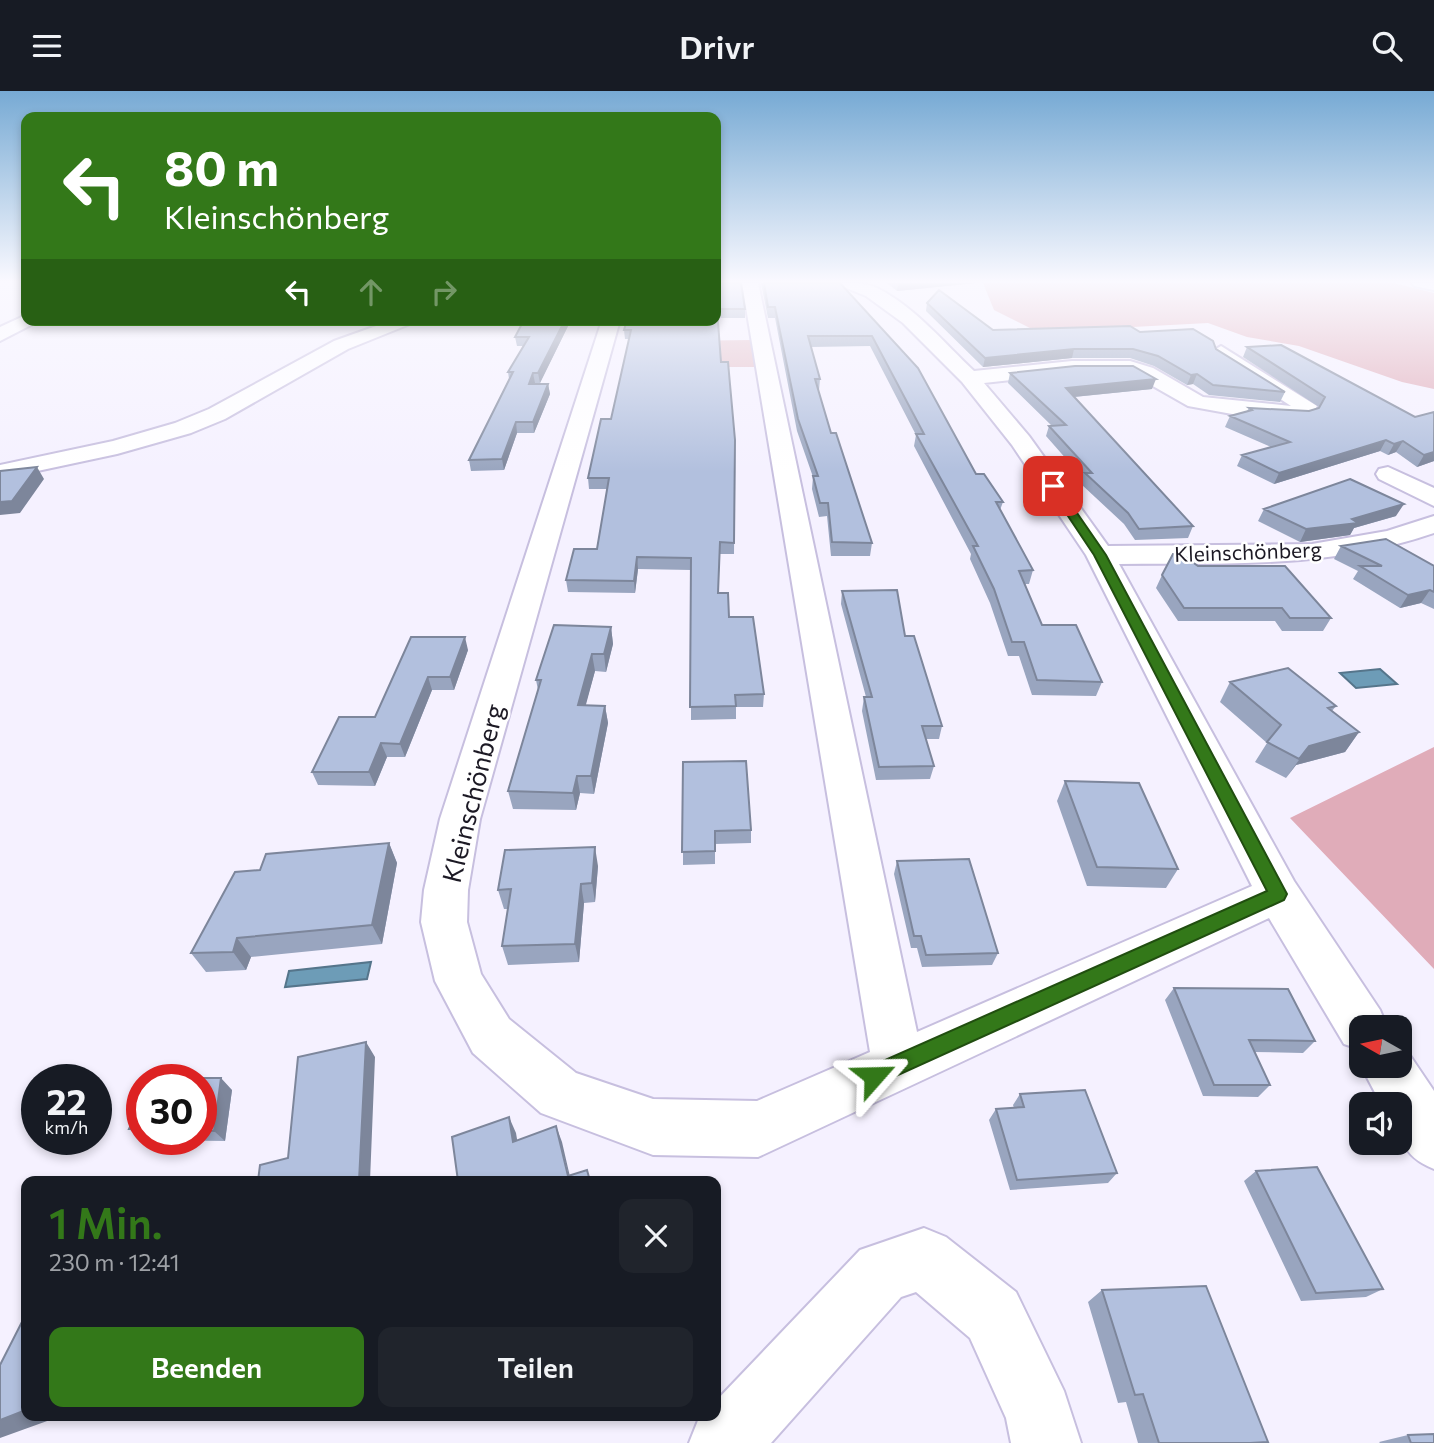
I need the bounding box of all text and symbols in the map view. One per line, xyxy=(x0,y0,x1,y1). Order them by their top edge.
text: Drivr xyxy=(679,26,755,66)
icon: menu xyxy=(28,27,66,65)
icon: search xyxy=(1368,27,1406,65)
text: 80 m xyxy=(164,136,279,196)
icon: left xyxy=(49,140,140,231)
text: Kleinschönberg xyxy=(164,196,389,236)
icon: left xyxy=(279,273,317,311)
icon: ahead xyxy=(352,273,390,311)
icon: right xyxy=(425,273,463,311)
pin xyxy=(1023,456,1083,516)
icon: arrive xyxy=(1034,467,1072,505)
street label: Kleinschönberg xyxy=(1174,536,1322,566)
street label: Kleinschönberg xyxy=(435,700,509,886)
north arrow xyxy=(1349,1015,1412,1078)
map controls xyxy=(1349,1015,1412,1155)
position arrow xyxy=(837,1039,911,1113)
speed limit sign: 30 xyxy=(126,1064,217,1155)
text: 22 xyxy=(47,1079,86,1122)
button: sound xyxy=(1349,1092,1412,1155)
text: km/h xyxy=(45,1116,88,1138)
text: 1 Min. xyxy=(49,1196,162,1248)
button: close xyxy=(619,1199,693,1273)
text: 230 m · 12:41 xyxy=(49,1248,180,1276)
button: Beenden xyxy=(49,1327,364,1407)
button: Teilen xyxy=(378,1327,693,1407)

